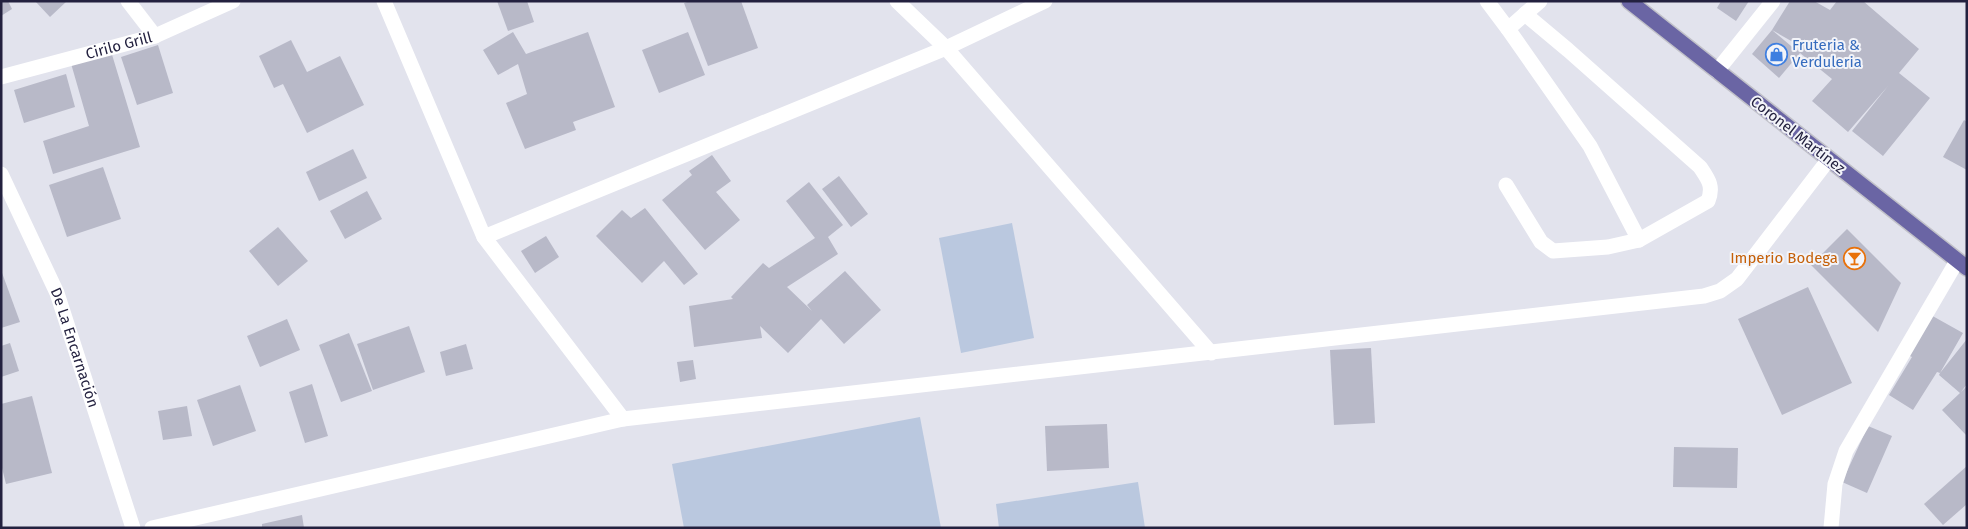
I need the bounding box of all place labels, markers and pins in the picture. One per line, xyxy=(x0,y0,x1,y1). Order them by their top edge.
place label: Fruteria & Verduleria xyxy=(1792,36,1862,71)
shop icon: Fruteria & Verduleria xyxy=(1764,42,1788,66)
bar icon: Imperio Bodega xyxy=(1842,246,1866,270)
place label: Imperio Bodega xyxy=(1730,249,1838,267)

